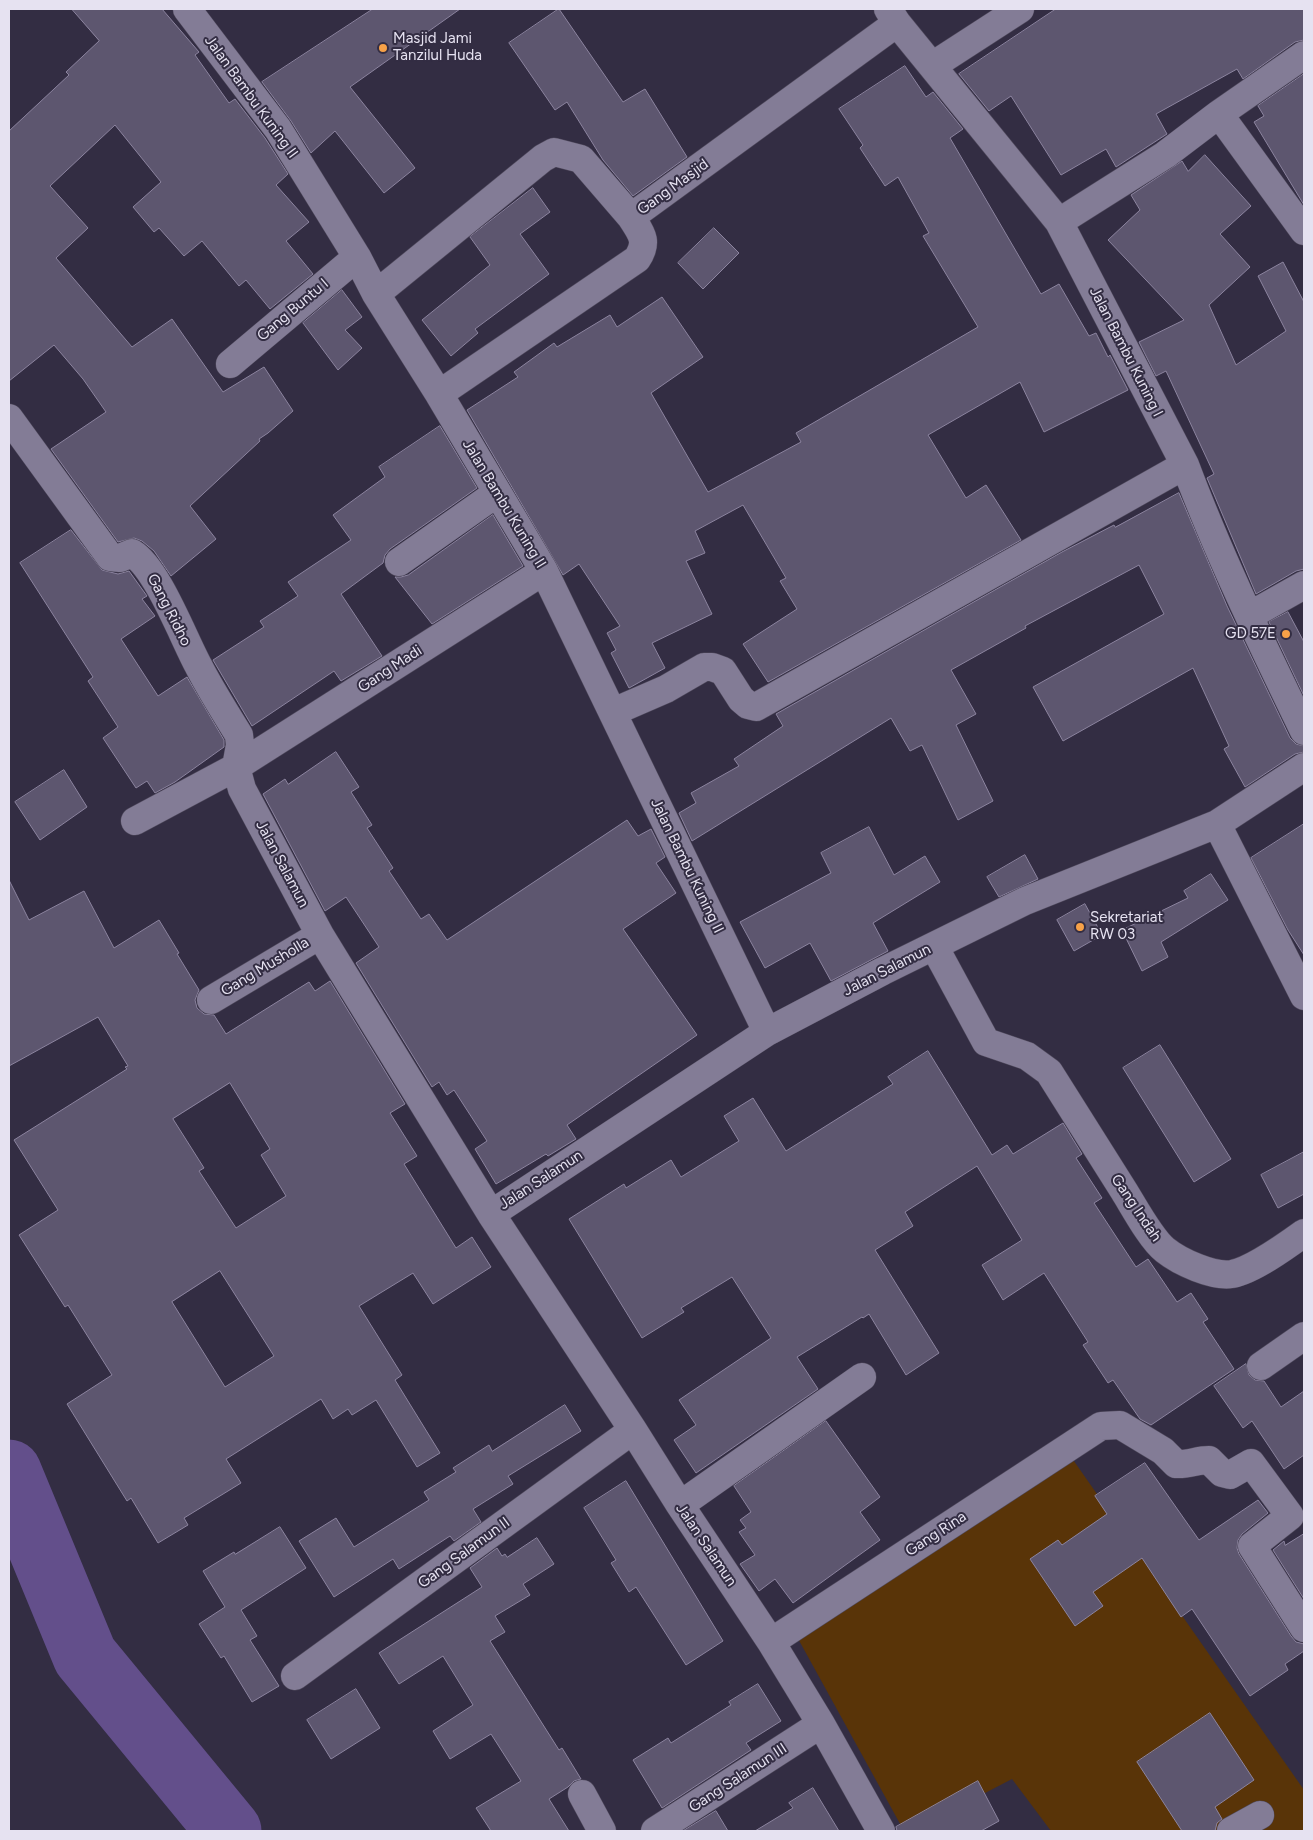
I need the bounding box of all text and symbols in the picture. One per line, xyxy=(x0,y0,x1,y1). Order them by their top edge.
place label: Masjid Jami Tanzilul Huda xyxy=(393,30,482,65)
street label: Jalan Bambu Kuning II xyxy=(200,32,302,162)
marker: Masjid Jami Tanzilul Huda xyxy=(377,42,389,54)
street label: Gang Masjid xyxy=(634,155,712,219)
street label: Gang Buntu I xyxy=(254,275,332,345)
street label: Jalan Bambu Kuning I xyxy=(1085,284,1167,420)
street label: Jalan Bambu Kuning II xyxy=(458,436,550,572)
street label: Gang Ridho xyxy=(143,571,195,649)
place label: GD 57E xyxy=(1225,625,1276,643)
marker: GD 57E xyxy=(1280,628,1292,640)
street label: Gang Madi xyxy=(355,642,425,696)
street label: Jalan Bambu Kuning II xyxy=(647,796,727,936)
street label: Jalan Salamun xyxy=(252,818,312,910)
place label: Sekretariat RW 03 xyxy=(1090,909,1163,944)
marker: Sekretariat RW 03 xyxy=(1074,921,1086,933)
street label: Gang Musholla xyxy=(218,934,312,1000)
street label: Jalan Salamun xyxy=(840,940,934,1000)
street label: Jalan Salamun xyxy=(496,1146,586,1214)
street label: Gang Indah xyxy=(1107,1171,1165,1245)
street label: Jalan Salamun xyxy=(672,1500,740,1590)
street label: Gang Rina xyxy=(902,1508,970,1560)
street label: Gang Salamun II xyxy=(415,1514,513,1592)
street label: Gang Salamun III xyxy=(686,1740,790,1816)

